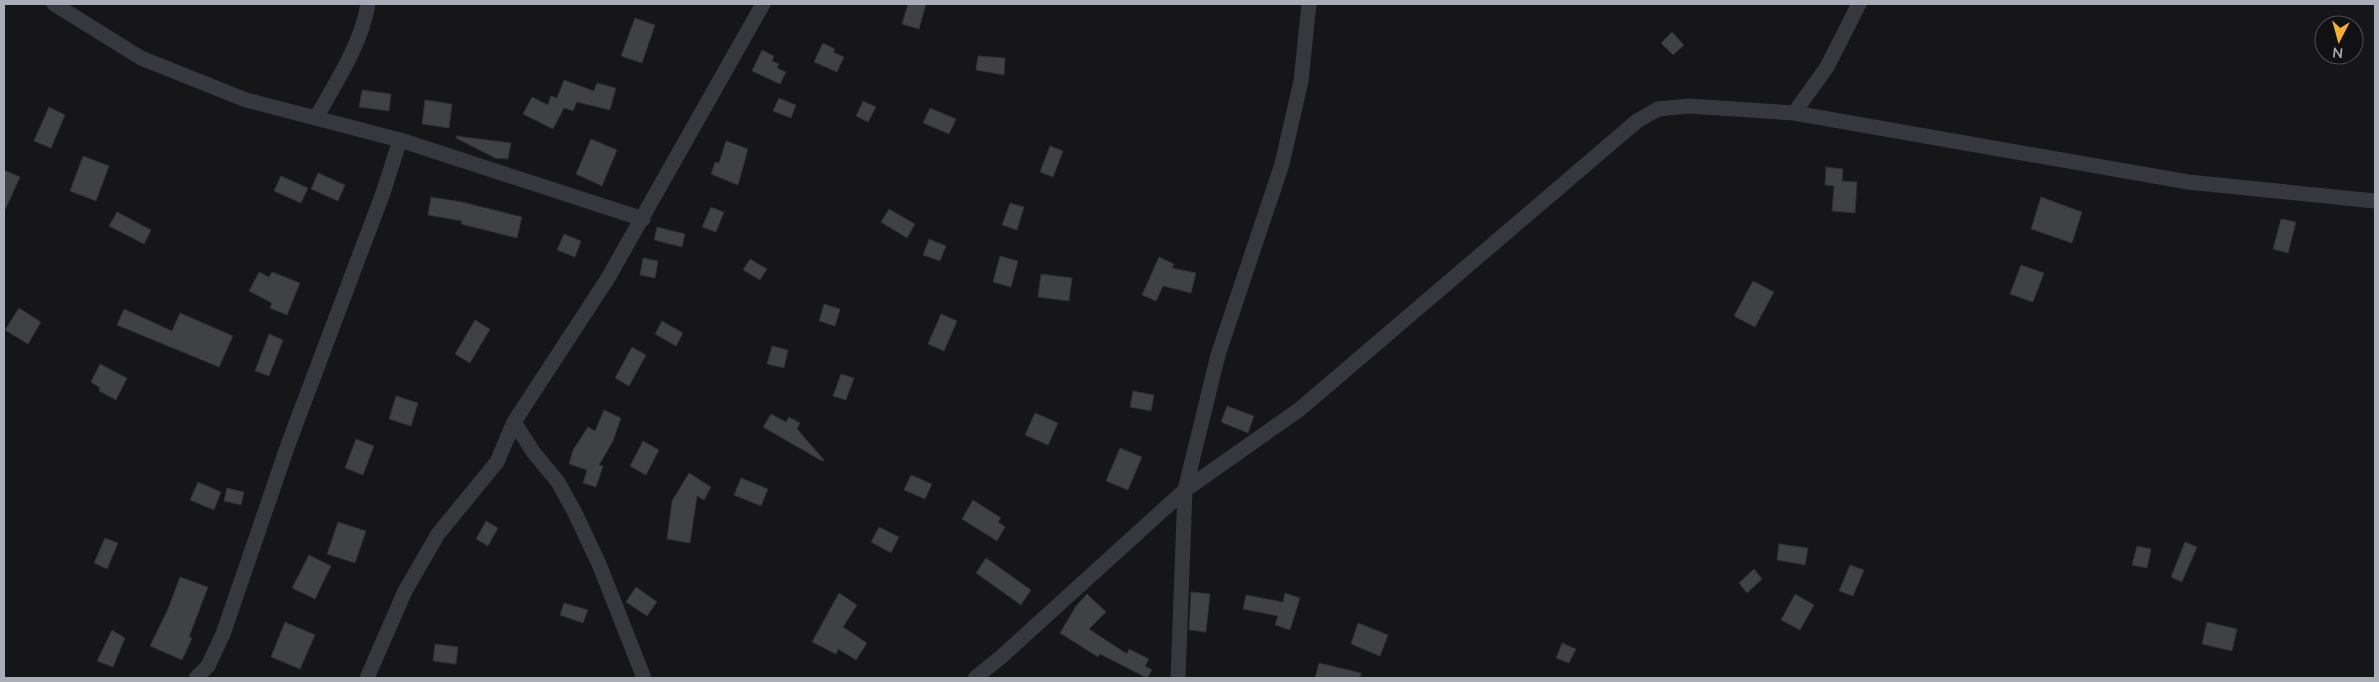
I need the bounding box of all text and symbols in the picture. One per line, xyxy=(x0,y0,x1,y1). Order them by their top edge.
north arrow xyxy=(2314,15,2364,65)
text: N xyxy=(2331,43,2344,62)

